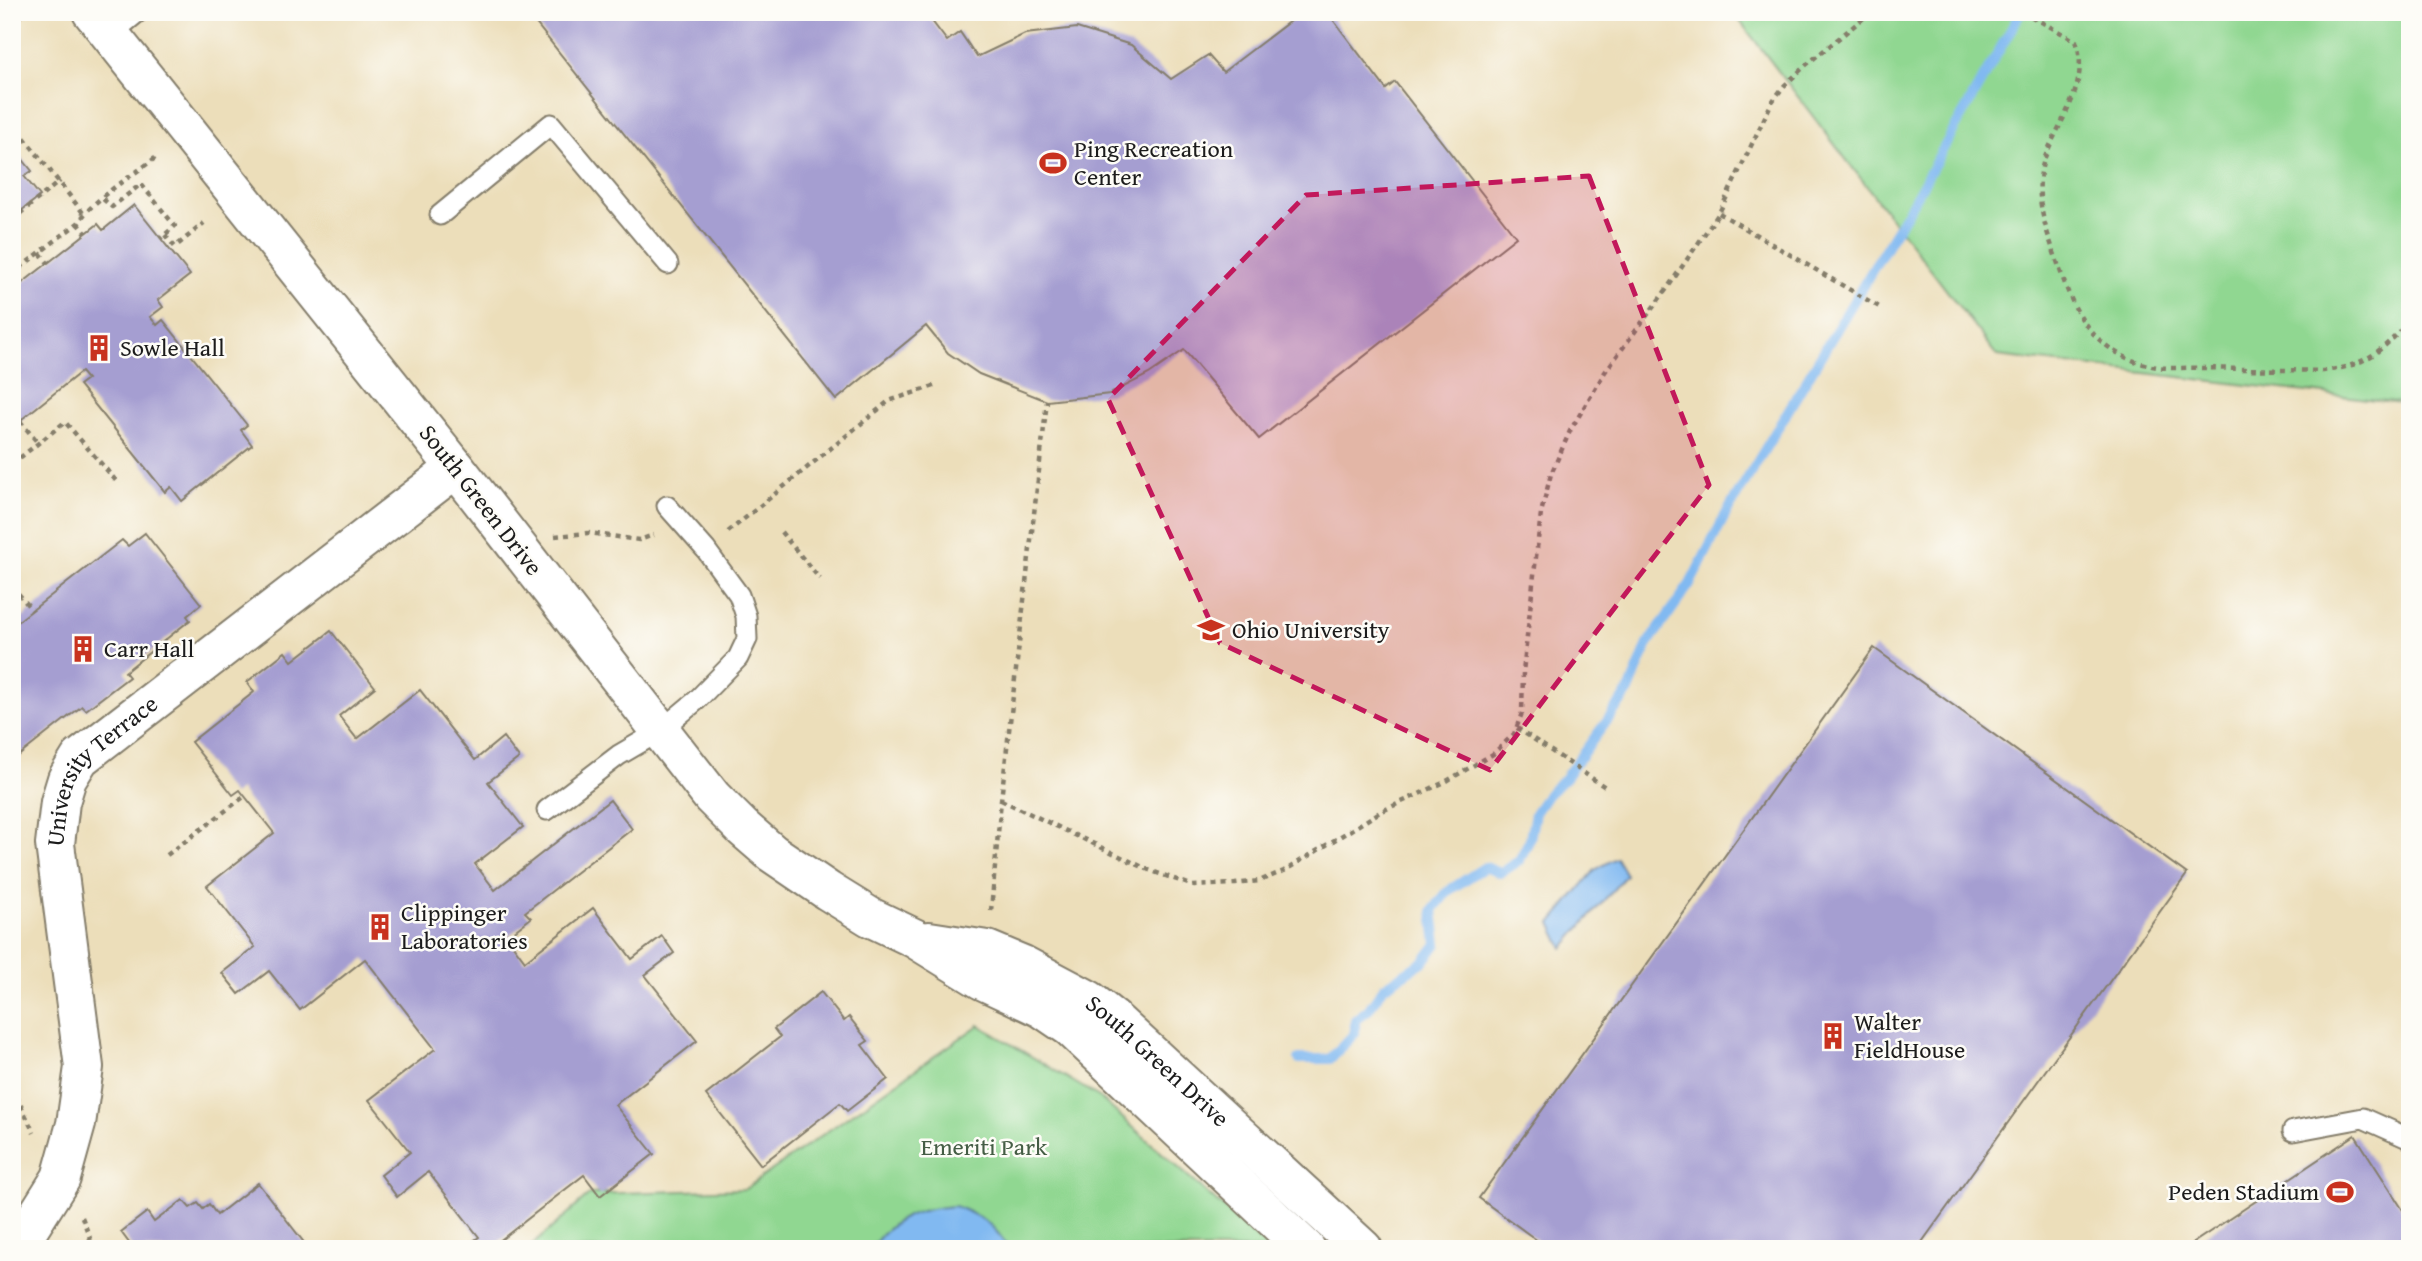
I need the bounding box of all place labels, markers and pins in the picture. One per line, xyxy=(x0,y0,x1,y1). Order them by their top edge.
place label: Ping Recreation Center xyxy=(1074,131,1234,194)
sports icon: Ping Recreation Center xyxy=(1038,148,1068,178)
place label: Sowle Hall xyxy=(120,330,225,365)
building icon: Sowle Hall xyxy=(84,333,114,363)
place label: Ohio University xyxy=(1232,612,1390,647)
school or university icon: Ohio University xyxy=(1196,615,1226,645)
place label: Carr Hall xyxy=(104,631,194,666)
building icon: Carr Hall xyxy=(68,634,98,664)
place label: Clippinger Laboratories xyxy=(401,895,528,958)
building icon: Clippinger Laboratories xyxy=(365,912,395,942)
place label: Walter FieldHouse xyxy=(1854,1004,1965,1067)
building icon: Walter FieldHouse xyxy=(1818,1021,1848,1051)
place label: Peden Stadium xyxy=(2168,1174,2319,1209)
sports icon: Peden Stadium xyxy=(2325,1177,2355,1207)

